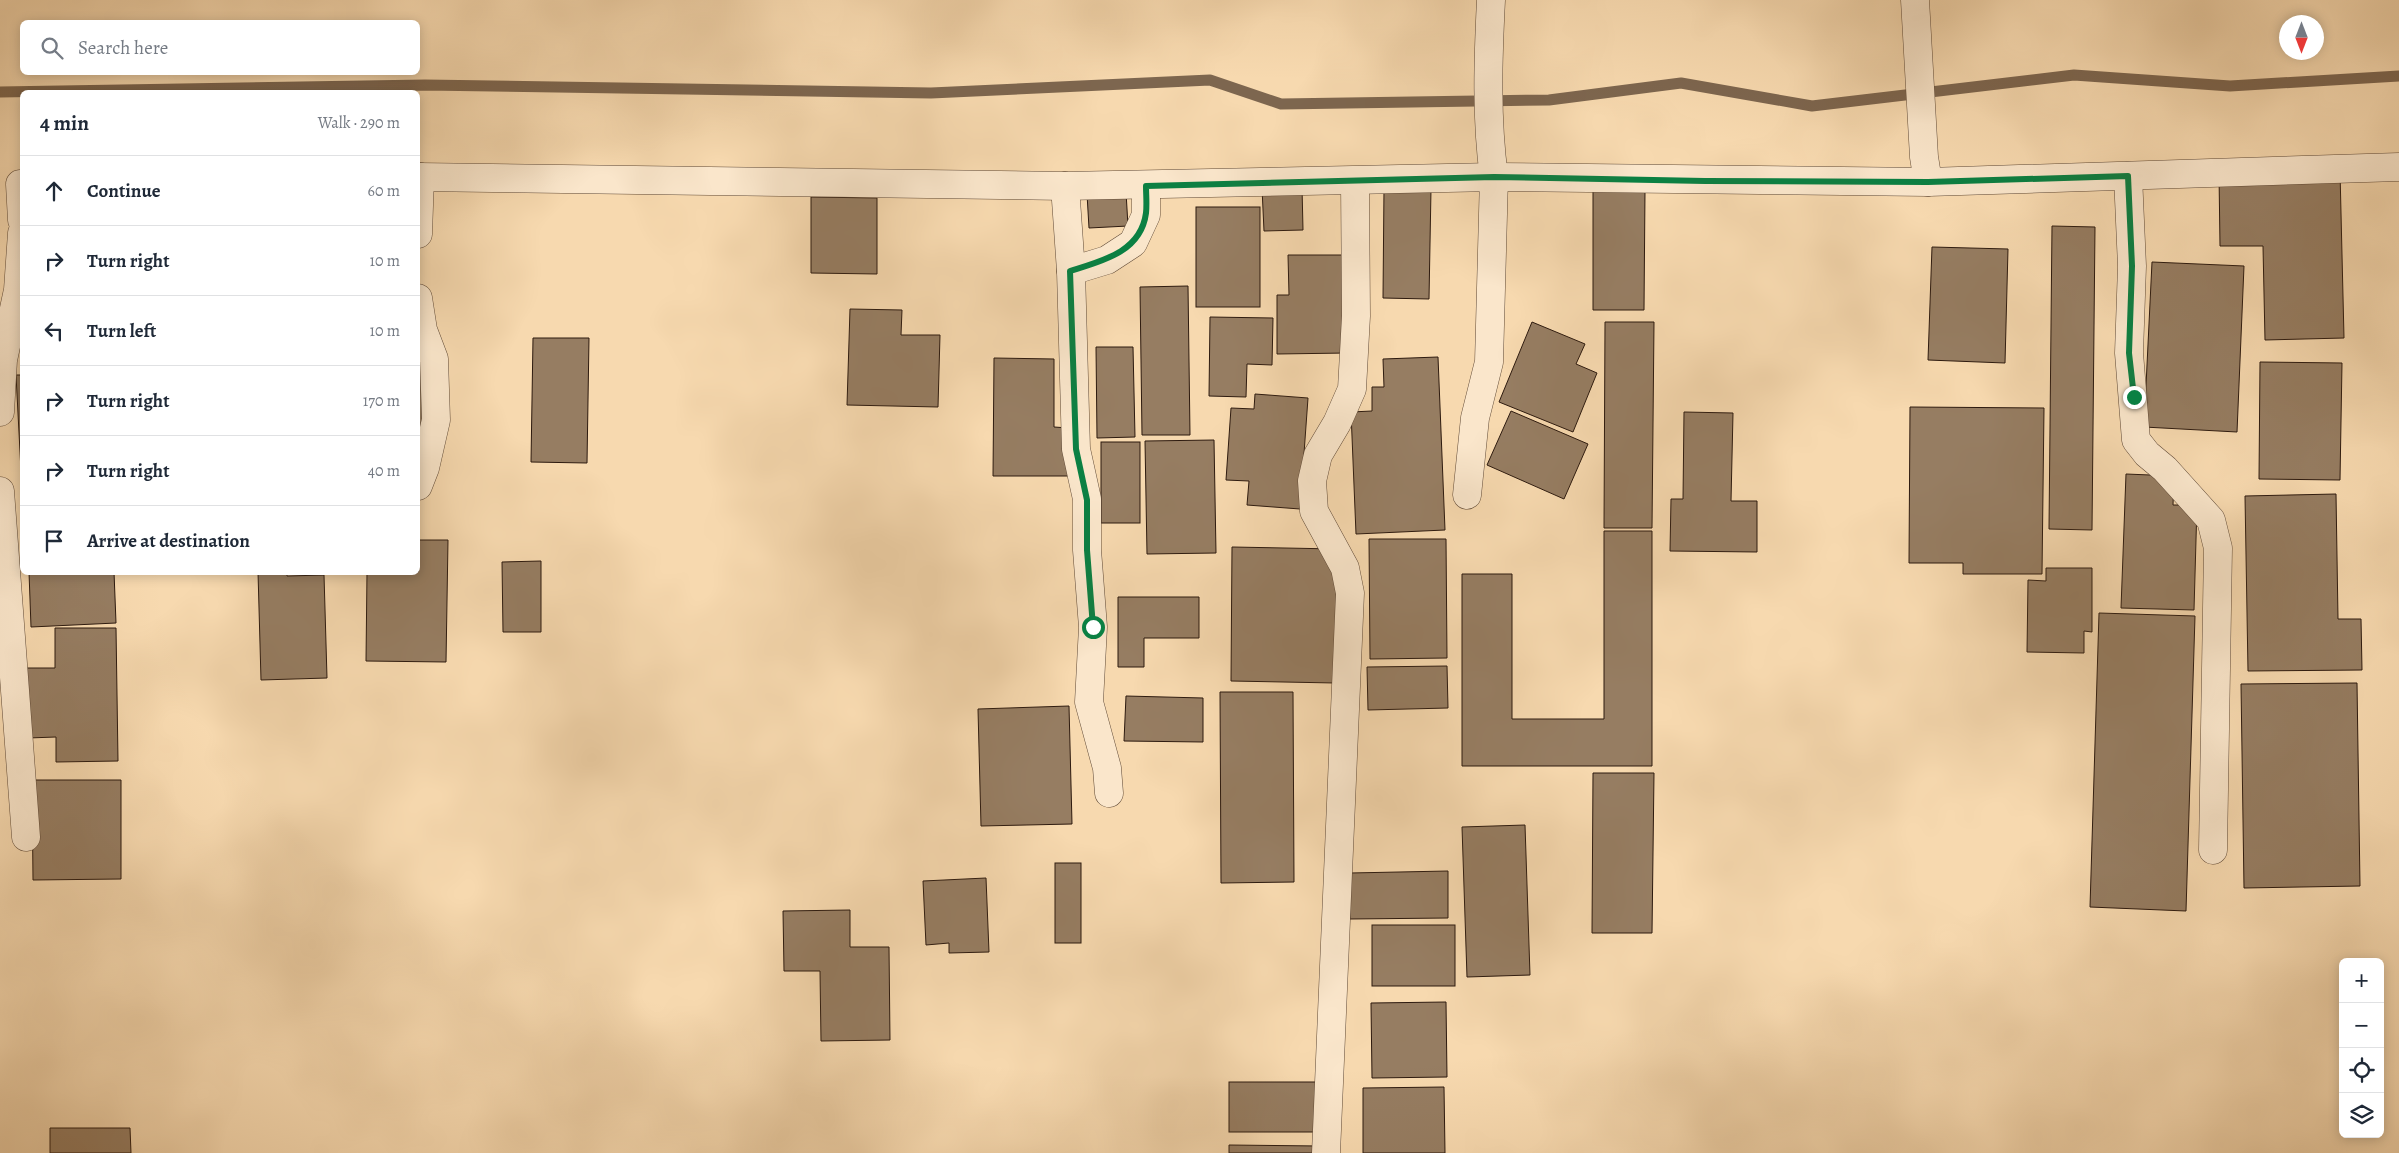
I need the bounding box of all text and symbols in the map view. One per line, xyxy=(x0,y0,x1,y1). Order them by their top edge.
north arrow xyxy=(2279,15,2324,60)
search box xyxy=(20,20,420,75)
icon: search xyxy=(38,34,66,62)
text: Search here xyxy=(78,35,168,61)
text: 4 min xyxy=(40,109,89,137)
text: Walk · 290 m xyxy=(318,112,400,134)
icon: ahead xyxy=(40,177,68,205)
text: Continue xyxy=(87,178,161,204)
text: 60 m xyxy=(368,180,400,202)
icon: right xyxy=(40,247,68,275)
text: Turn right xyxy=(87,248,169,274)
text: 10 m xyxy=(370,250,400,272)
icon: left xyxy=(40,317,68,345)
text: Turn left xyxy=(87,318,156,344)
text: 10 m xyxy=(370,320,400,342)
route end xyxy=(2123,386,2146,409)
icon: right xyxy=(40,387,68,415)
text: Turn right xyxy=(87,388,169,414)
text: 170 m xyxy=(363,390,400,412)
icon: right xyxy=(40,457,68,485)
text: Turn right xyxy=(87,458,169,484)
text: 40 m xyxy=(368,460,400,482)
icon: arrive xyxy=(40,527,68,555)
text: Arrive at destination xyxy=(87,528,250,554)
route start xyxy=(1082,616,1105,639)
map controls xyxy=(2339,958,2384,1138)
button: + xyxy=(2339,958,2384,1003)
button: − xyxy=(2339,1003,2384,1048)
button: locate xyxy=(2339,1048,2384,1093)
button: layers xyxy=(2339,1093,2384,1138)

